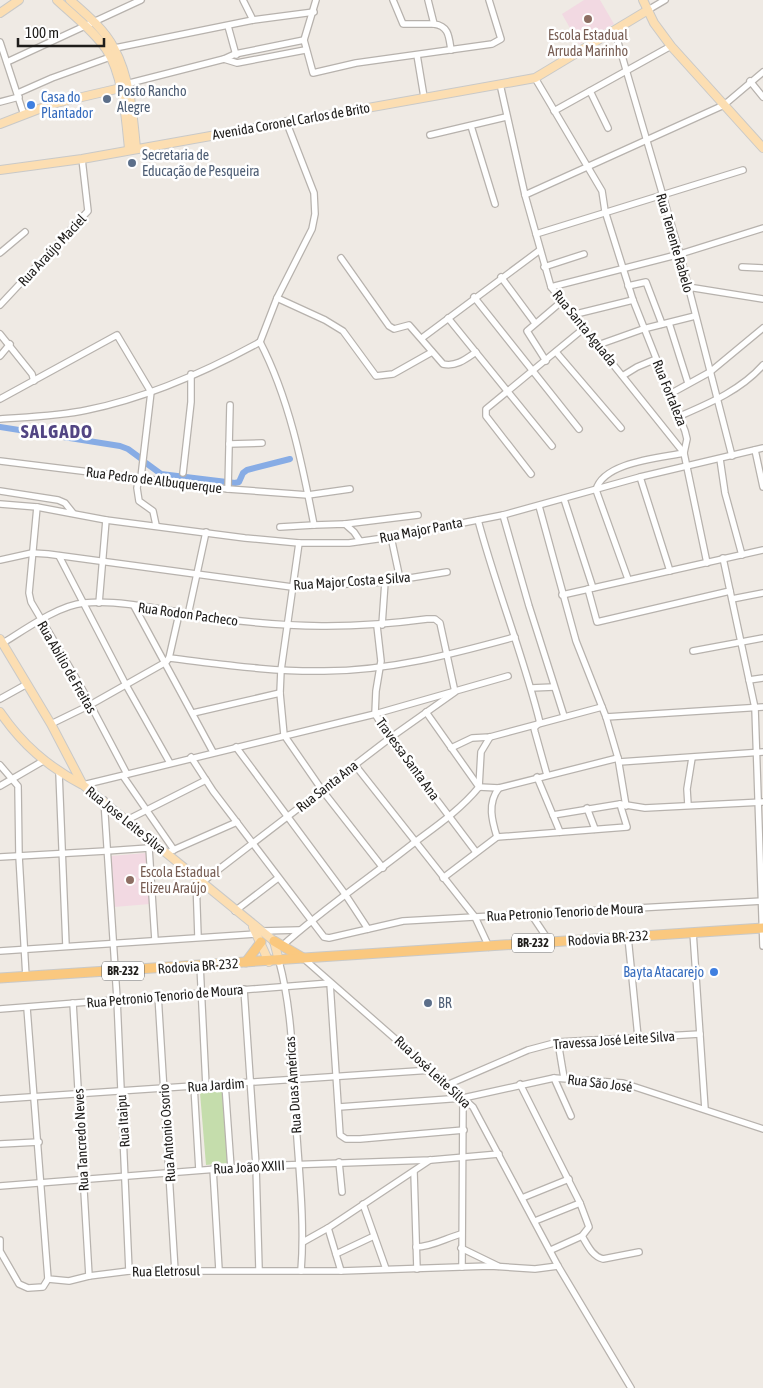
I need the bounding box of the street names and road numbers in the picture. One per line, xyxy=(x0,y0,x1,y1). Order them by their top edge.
street label: Avenida Coronel Carlos de Brito xyxy=(211,99,371,143)
street label: Rua Tenente Rabelo xyxy=(653,191,697,295)
street label: Rua Araújo Maciel xyxy=(15,211,90,289)
street label: Rua Santa Aguada xyxy=(549,287,621,369)
street label: Rua Fortaleza xyxy=(649,357,691,429)
street label: Rua Pedro de Albuquerque xyxy=(85,464,223,496)
street label: Rua Major Panta xyxy=(378,514,464,546)
street label: Rua Major Costa e Silva xyxy=(293,569,411,593)
street label: Rua Rodon Pacheco xyxy=(137,599,239,629)
street label: Rua Abilio de Freitas xyxy=(34,618,100,716)
street label: Travessa Santa Ana xyxy=(373,715,443,803)
street label: Rua Santa Ana xyxy=(293,757,361,815)
street label: Rua Jose Leite Silva xyxy=(83,783,169,857)
street label: Rua Petronio Tenorio de Moura xyxy=(486,900,644,924)
street label: Rodovia BR-232 xyxy=(567,927,649,949)
road number: BR-232 xyxy=(512,934,554,952)
street label: Rodovia BR-232 xyxy=(157,955,239,977)
road number: BR-232 xyxy=(102,961,144,980)
street label: Rua Petronio Tenorio de Moura xyxy=(86,981,244,1011)
street label: Travessa José Leite Silva xyxy=(552,1028,676,1052)
street label: Rua José Leite Silva xyxy=(392,1033,474,1111)
street label: Rua Duas Américas xyxy=(282,1036,304,1134)
street label: Rua São José xyxy=(567,1071,633,1095)
street label: Rua Jardim xyxy=(187,1075,245,1095)
street label: Rua Antonio Osorio xyxy=(156,1083,178,1183)
street label: Rua Tancredo Neves xyxy=(70,1088,92,1192)
street label: Rua Itaipu xyxy=(113,1094,133,1148)
street label: Rua João XXIII xyxy=(213,1157,285,1177)
street label: Rua Eletrosul xyxy=(132,1262,201,1280)

